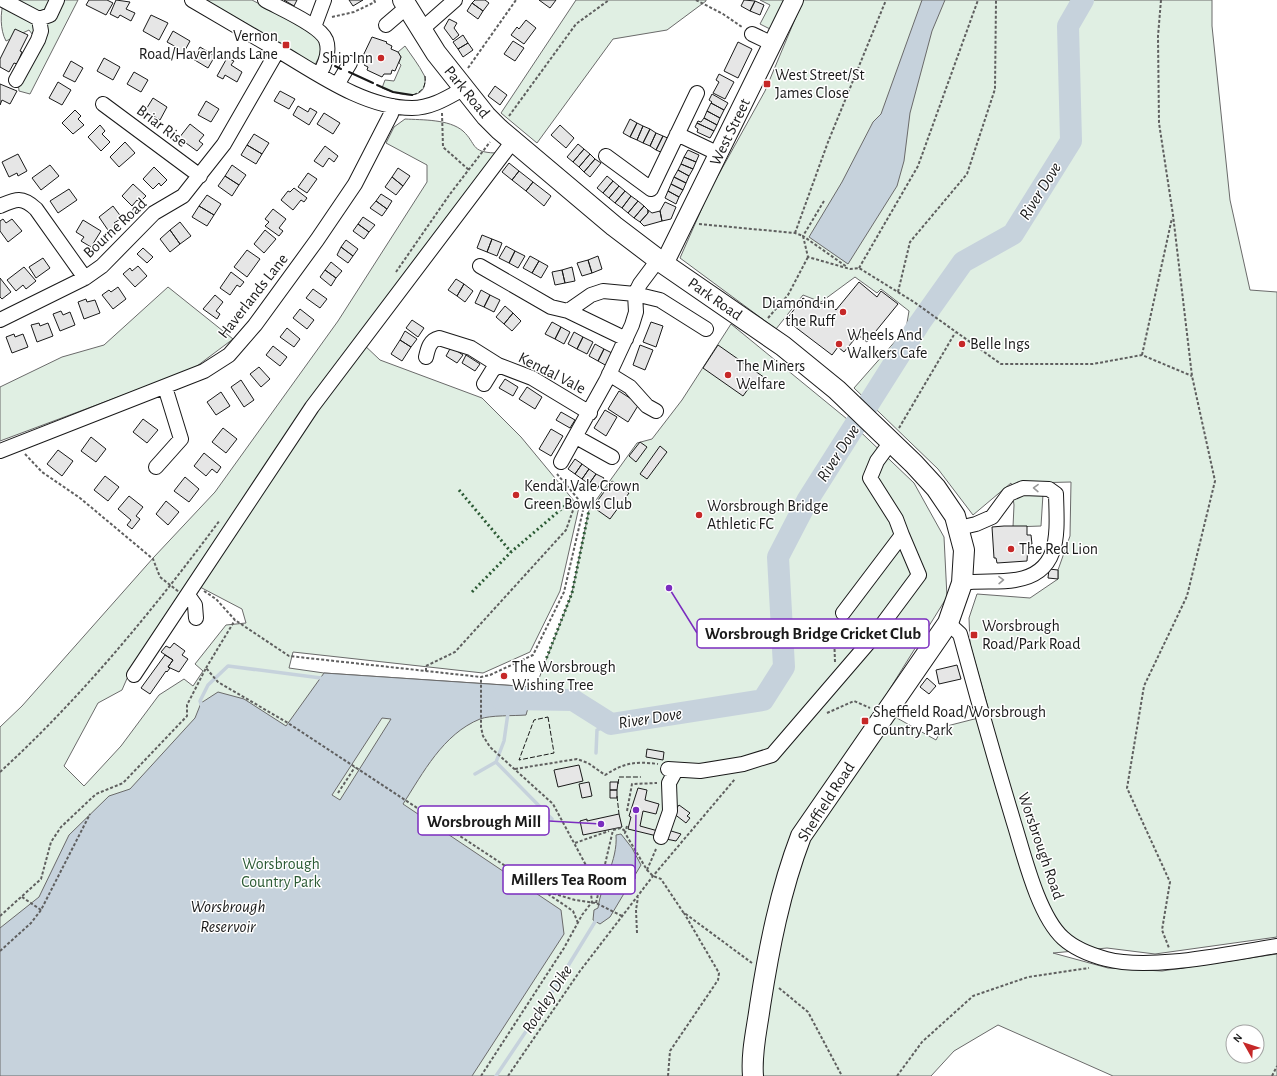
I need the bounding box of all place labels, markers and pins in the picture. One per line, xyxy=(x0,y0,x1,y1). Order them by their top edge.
place label: Vernon Road/Haverlands Lane xyxy=(139,28,278,62)
marker: Vernon Road/Haverlands Lane xyxy=(281,40,291,50)
place label: Ship Inn xyxy=(322,50,373,66)
marker: Ship Inn xyxy=(376,53,386,63)
place label: West Street/St James Close xyxy=(775,67,865,101)
marker: West Street/St James Close xyxy=(762,79,772,89)
place label: Diamond in the Ruff xyxy=(762,295,836,329)
marker: Diamond in the Ruff xyxy=(838,307,848,317)
place label: Wheels And Walkers Cafe xyxy=(847,327,927,361)
place label: Belle Ings xyxy=(970,336,1030,352)
marker: Wheels And Walkers Cafe xyxy=(834,339,844,349)
marker: Belle Ings xyxy=(957,339,967,349)
place label: The Miners Welfare xyxy=(736,358,805,392)
marker: The Miners Welfare xyxy=(723,370,733,380)
place label: Kendal Vale Crown Green Bowls Club xyxy=(524,478,640,512)
marker: Kendal Vale Crown Green Bowls Club xyxy=(511,490,521,500)
place label: Worsbrough Bridge Athletic FC xyxy=(707,498,828,532)
marker: Worsbrough Bridge Athletic FC xyxy=(694,510,704,520)
place label: The Red Lion xyxy=(1019,541,1098,557)
marker: The Red Lion xyxy=(1006,544,1016,554)
place label: Worsbrough Road/Park Road xyxy=(982,618,1081,652)
callout: Worsbrough Bridge Cricket Club xyxy=(697,619,929,648)
marker: Worsbrough Road/Park Road xyxy=(969,630,979,640)
place label: The Worsbrough Wishing Tree xyxy=(512,659,616,693)
marker: The Worsbrough Wishing Tree xyxy=(499,671,509,681)
place label: Sheffield Road/Worsbrough Country Park xyxy=(873,704,1046,739)
marker: Sheffield Road/Worsbrough Country Park xyxy=(860,716,870,726)
callout: Worsbrough Mill xyxy=(418,806,549,835)
callout: Millers Tea Room xyxy=(503,865,635,894)

